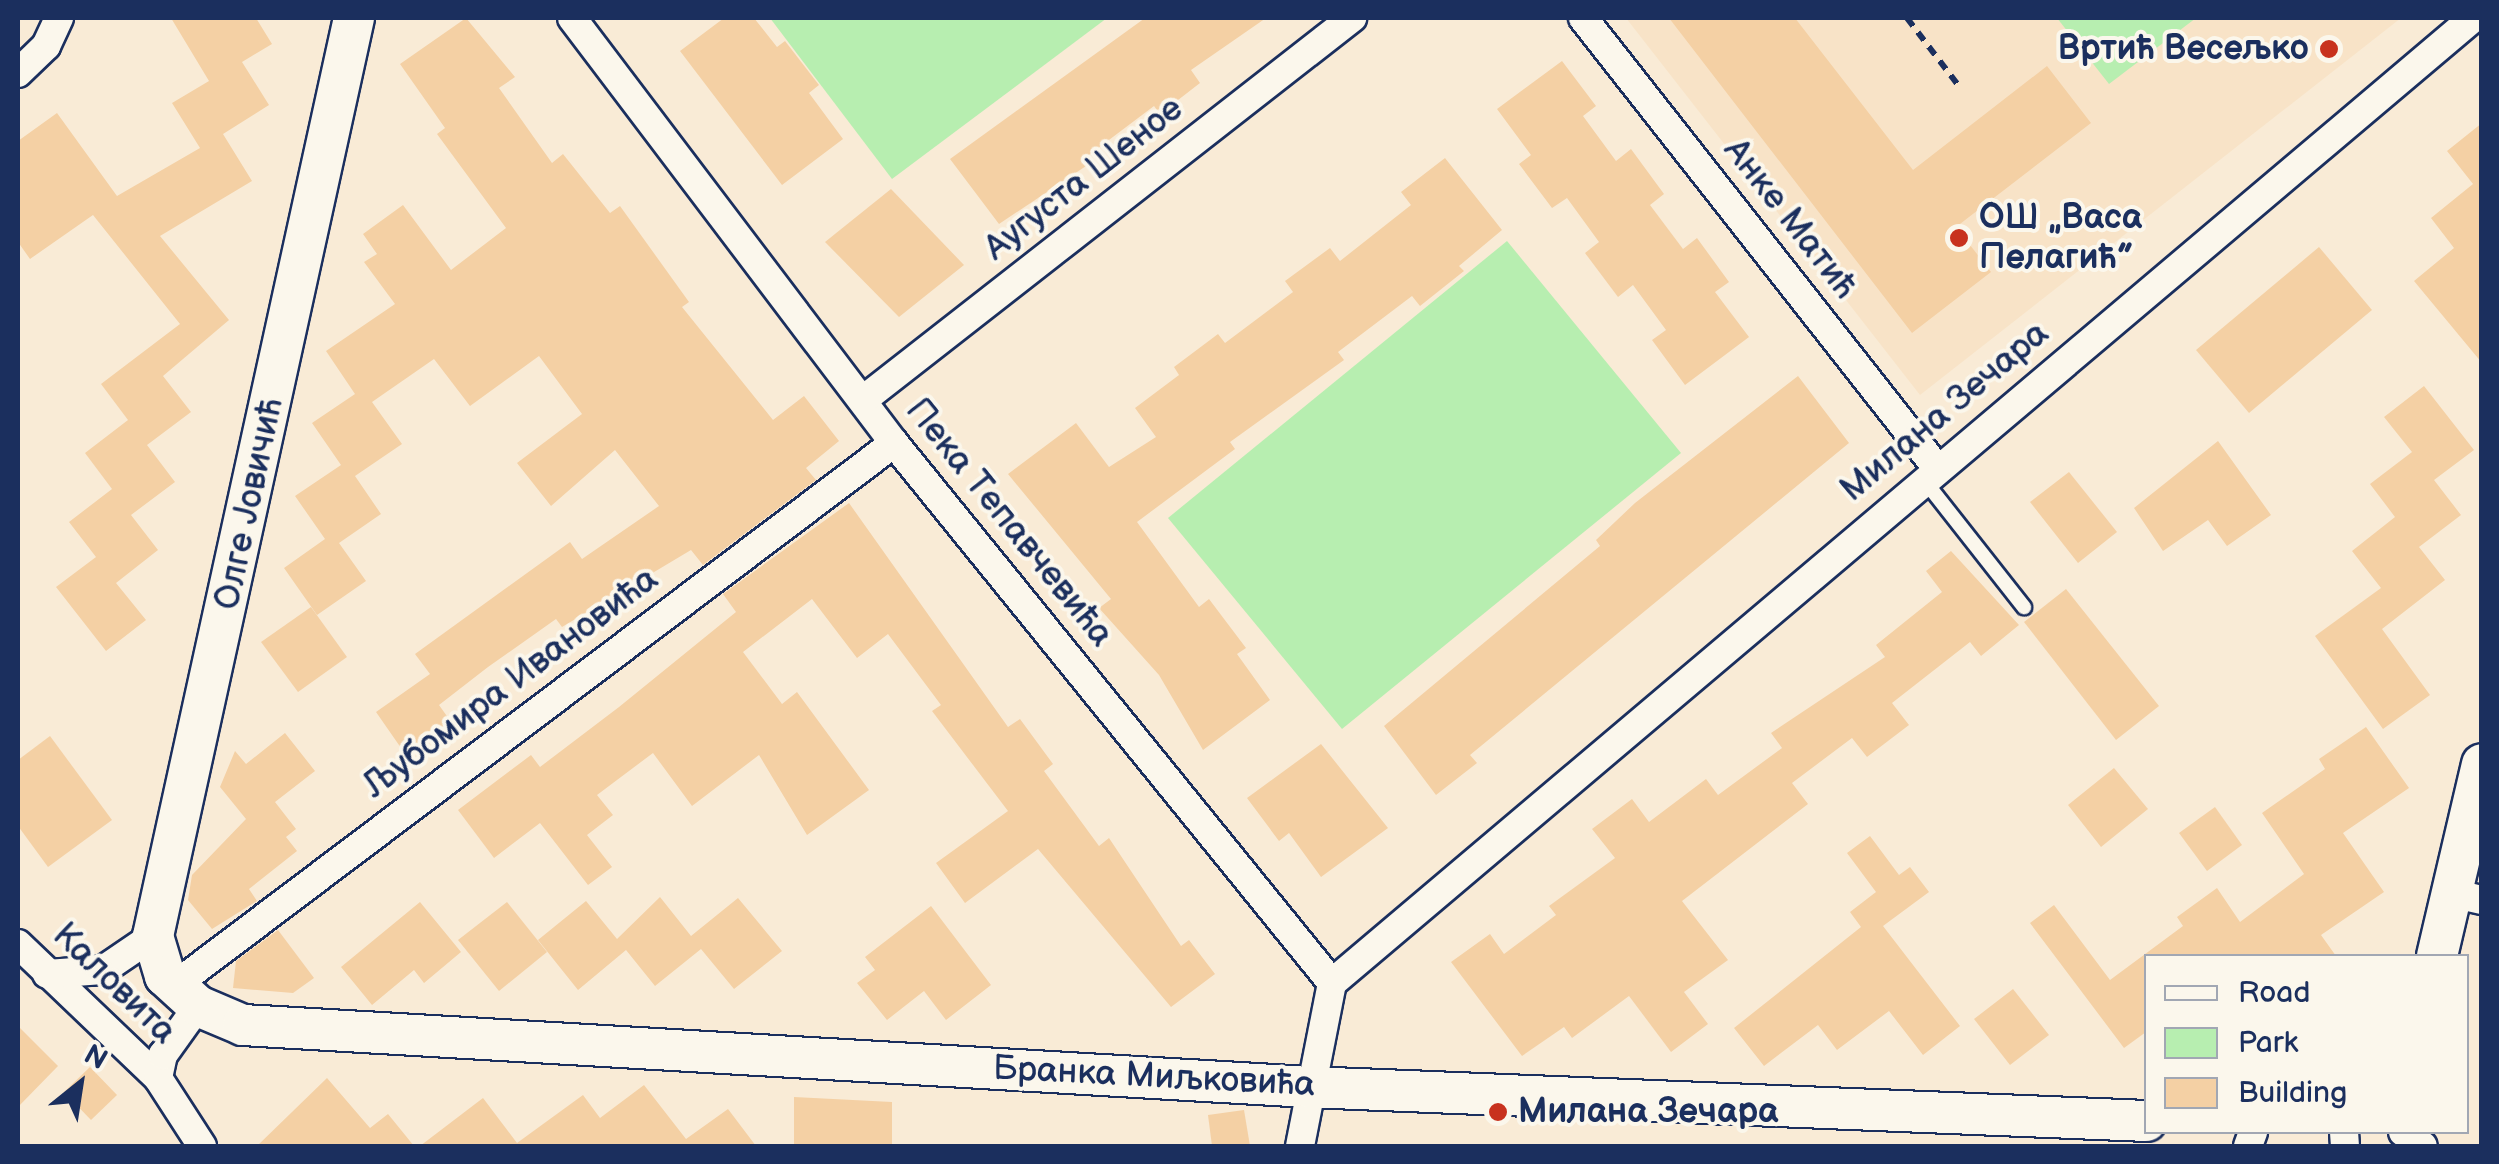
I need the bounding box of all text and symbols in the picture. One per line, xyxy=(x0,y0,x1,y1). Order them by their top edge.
place label: Вртић Весељко xyxy=(2058,28,2309,70)
marker: Вртић Весељко xyxy=(2318,38,2340,60)
street label: Аугуста Шеное xyxy=(976,88,1192,270)
street label: Анке Матић xyxy=(1714,131,1866,307)
place label: ОШ „Васа Пелагић” xyxy=(1979,197,2142,279)
marker: ОШ „Васа Пелагић” xyxy=(1948,227,1970,249)
street label: Милана Зечара xyxy=(1832,313,2058,511)
street label: Пека Тепавчевића xyxy=(896,391,1122,655)
street label: Олге Јовичић xyxy=(207,394,293,614)
street label: Љубомира Ивановића xyxy=(355,558,667,808)
street label: Каловита xyxy=(43,915,185,1053)
legend xyxy=(2144,954,2469,1134)
text: Road xyxy=(2238,975,2311,1011)
text: Park xyxy=(2238,1025,2298,1061)
north arrow xyxy=(30,1034,130,1134)
text: N xyxy=(78,1038,113,1077)
street label: Бранка Миљковића xyxy=(992,1048,1316,1106)
text: Building xyxy=(2238,1075,2347,1111)
place label: Милана Зечара xyxy=(1518,1091,1778,1133)
marker: Милана Зечара xyxy=(1487,1101,1509,1123)

